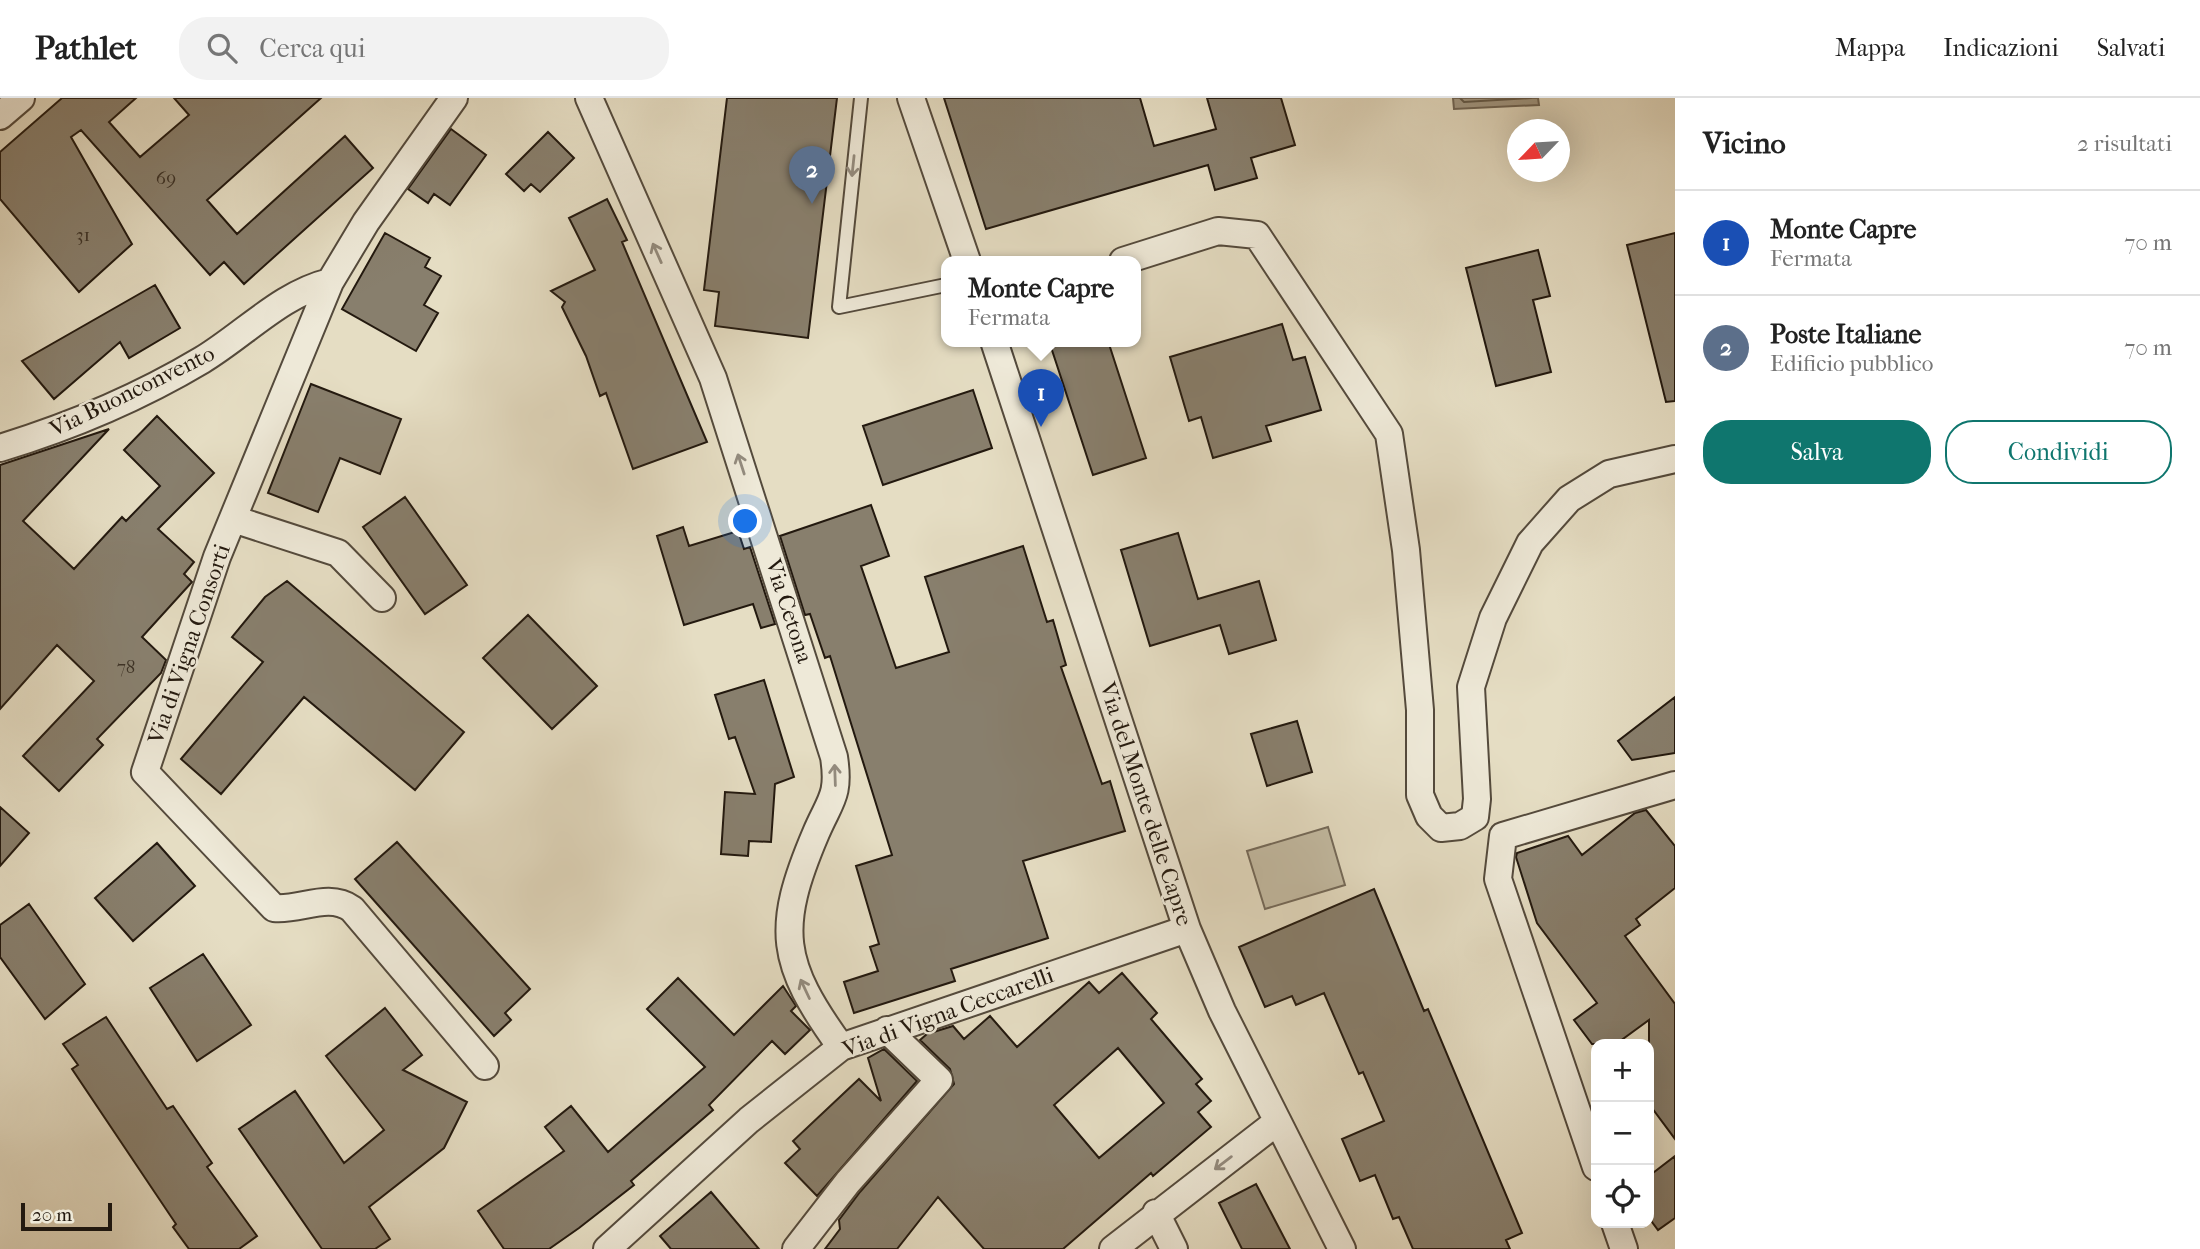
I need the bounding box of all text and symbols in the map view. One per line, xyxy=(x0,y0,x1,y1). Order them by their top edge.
search box xyxy=(179,17,669,80)
text: Pathlet xyxy=(35,29,137,68)
icon: search xyxy=(203,29,241,67)
text: Cerca qui xyxy=(259,33,365,64)
text: Mappa xyxy=(1835,34,1905,62)
text: Indicazioni xyxy=(1943,34,2059,62)
text: Salvati xyxy=(2097,34,2165,62)
north arrow xyxy=(1507,119,1570,182)
text: Vicino xyxy=(1703,126,1786,161)
text: 2 risultati xyxy=(2077,130,2172,157)
pin: 2 xyxy=(789,146,835,204)
one-way arrow xyxy=(847,154,860,177)
house number: 69 xyxy=(156,167,176,189)
text: Monte Capre xyxy=(1770,214,1916,245)
house number: 31 xyxy=(76,224,90,246)
text: 1 xyxy=(1722,229,1730,256)
text: 70 m xyxy=(2124,229,2172,256)
one-way arrow xyxy=(650,242,663,264)
text: Fermata xyxy=(1770,245,1852,272)
popup xyxy=(941,256,1141,347)
text: Monte Capre xyxy=(968,273,1114,304)
text: Fermata xyxy=(968,304,1050,331)
text: Poste Italiane xyxy=(1770,319,1921,350)
text: 2 xyxy=(1720,334,1732,361)
text: 70 m xyxy=(2124,334,2172,361)
street label: Via Buonconvento xyxy=(44,339,219,443)
text: Edificio pubblico xyxy=(1770,350,1933,377)
pin: 1 xyxy=(1018,369,1064,427)
button: Salva xyxy=(1703,420,1931,484)
button: Condividi xyxy=(1945,420,2172,484)
one-way arrow xyxy=(734,453,746,475)
your location xyxy=(728,504,762,538)
street label: Via di Vigna Consorti xyxy=(142,540,236,748)
street label: Via Cetona xyxy=(759,555,819,667)
house number: 78 xyxy=(117,656,135,678)
street label: Via del Monte delle Capre xyxy=(1094,678,1198,929)
one-way arrow xyxy=(829,763,842,786)
street label: Via di Vigna Ceccarelli xyxy=(838,961,1057,1063)
one-way arrow xyxy=(798,979,811,1001)
map controls xyxy=(1591,1039,1654,1228)
button: + xyxy=(1591,1039,1654,1102)
button: − xyxy=(1591,1102,1654,1165)
one-way arrow xyxy=(1213,1155,1232,1170)
button: locate xyxy=(1591,1165,1654,1228)
scale bar xyxy=(21,1200,112,1232)
text: 20 m xyxy=(32,1204,72,1226)

